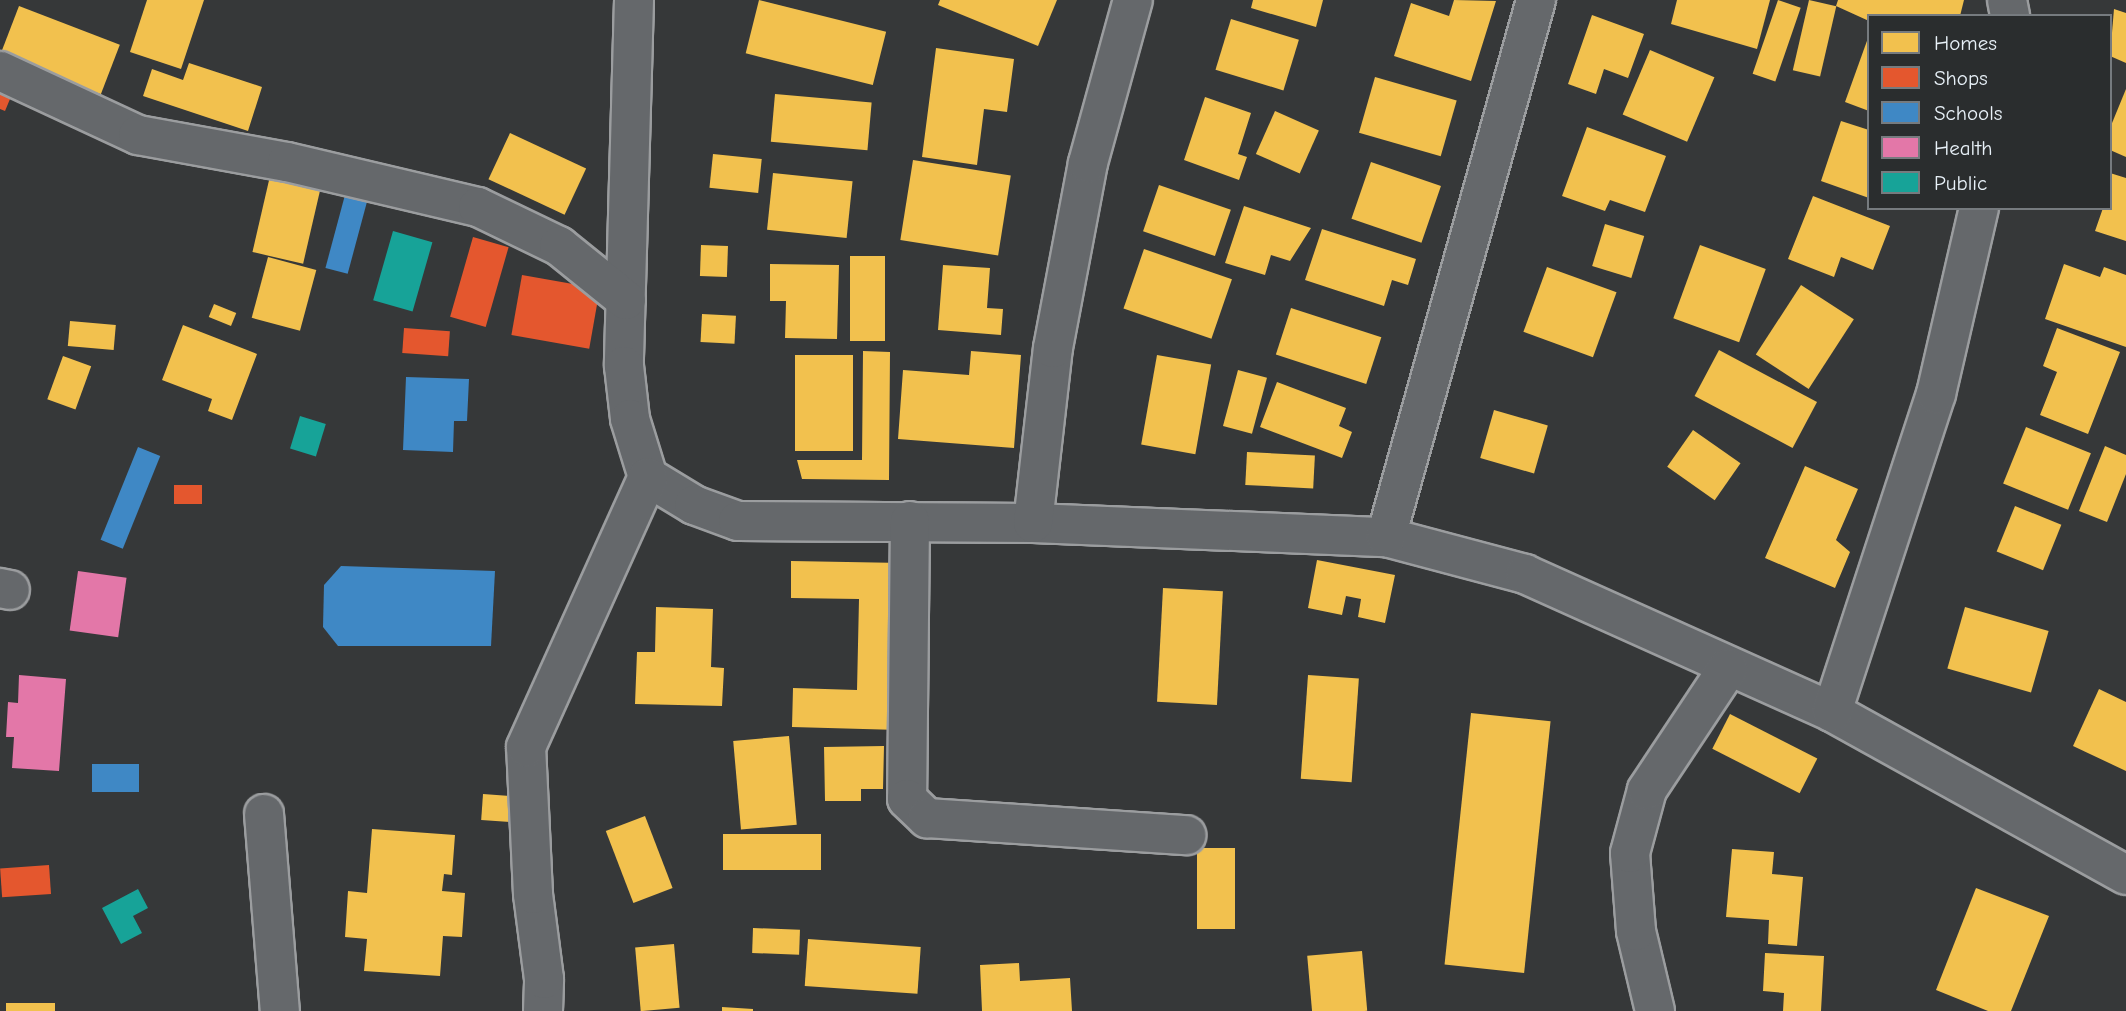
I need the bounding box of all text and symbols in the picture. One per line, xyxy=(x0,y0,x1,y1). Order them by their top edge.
legend xyxy=(1867,14,2112,210)
text: Homes xyxy=(1934,31,1997,55)
text: Shops xyxy=(1934,66,1988,90)
text: Schools xyxy=(1934,101,2003,125)
text: Health xyxy=(1934,136,1992,160)
text: Public xyxy=(1934,171,1987,195)

